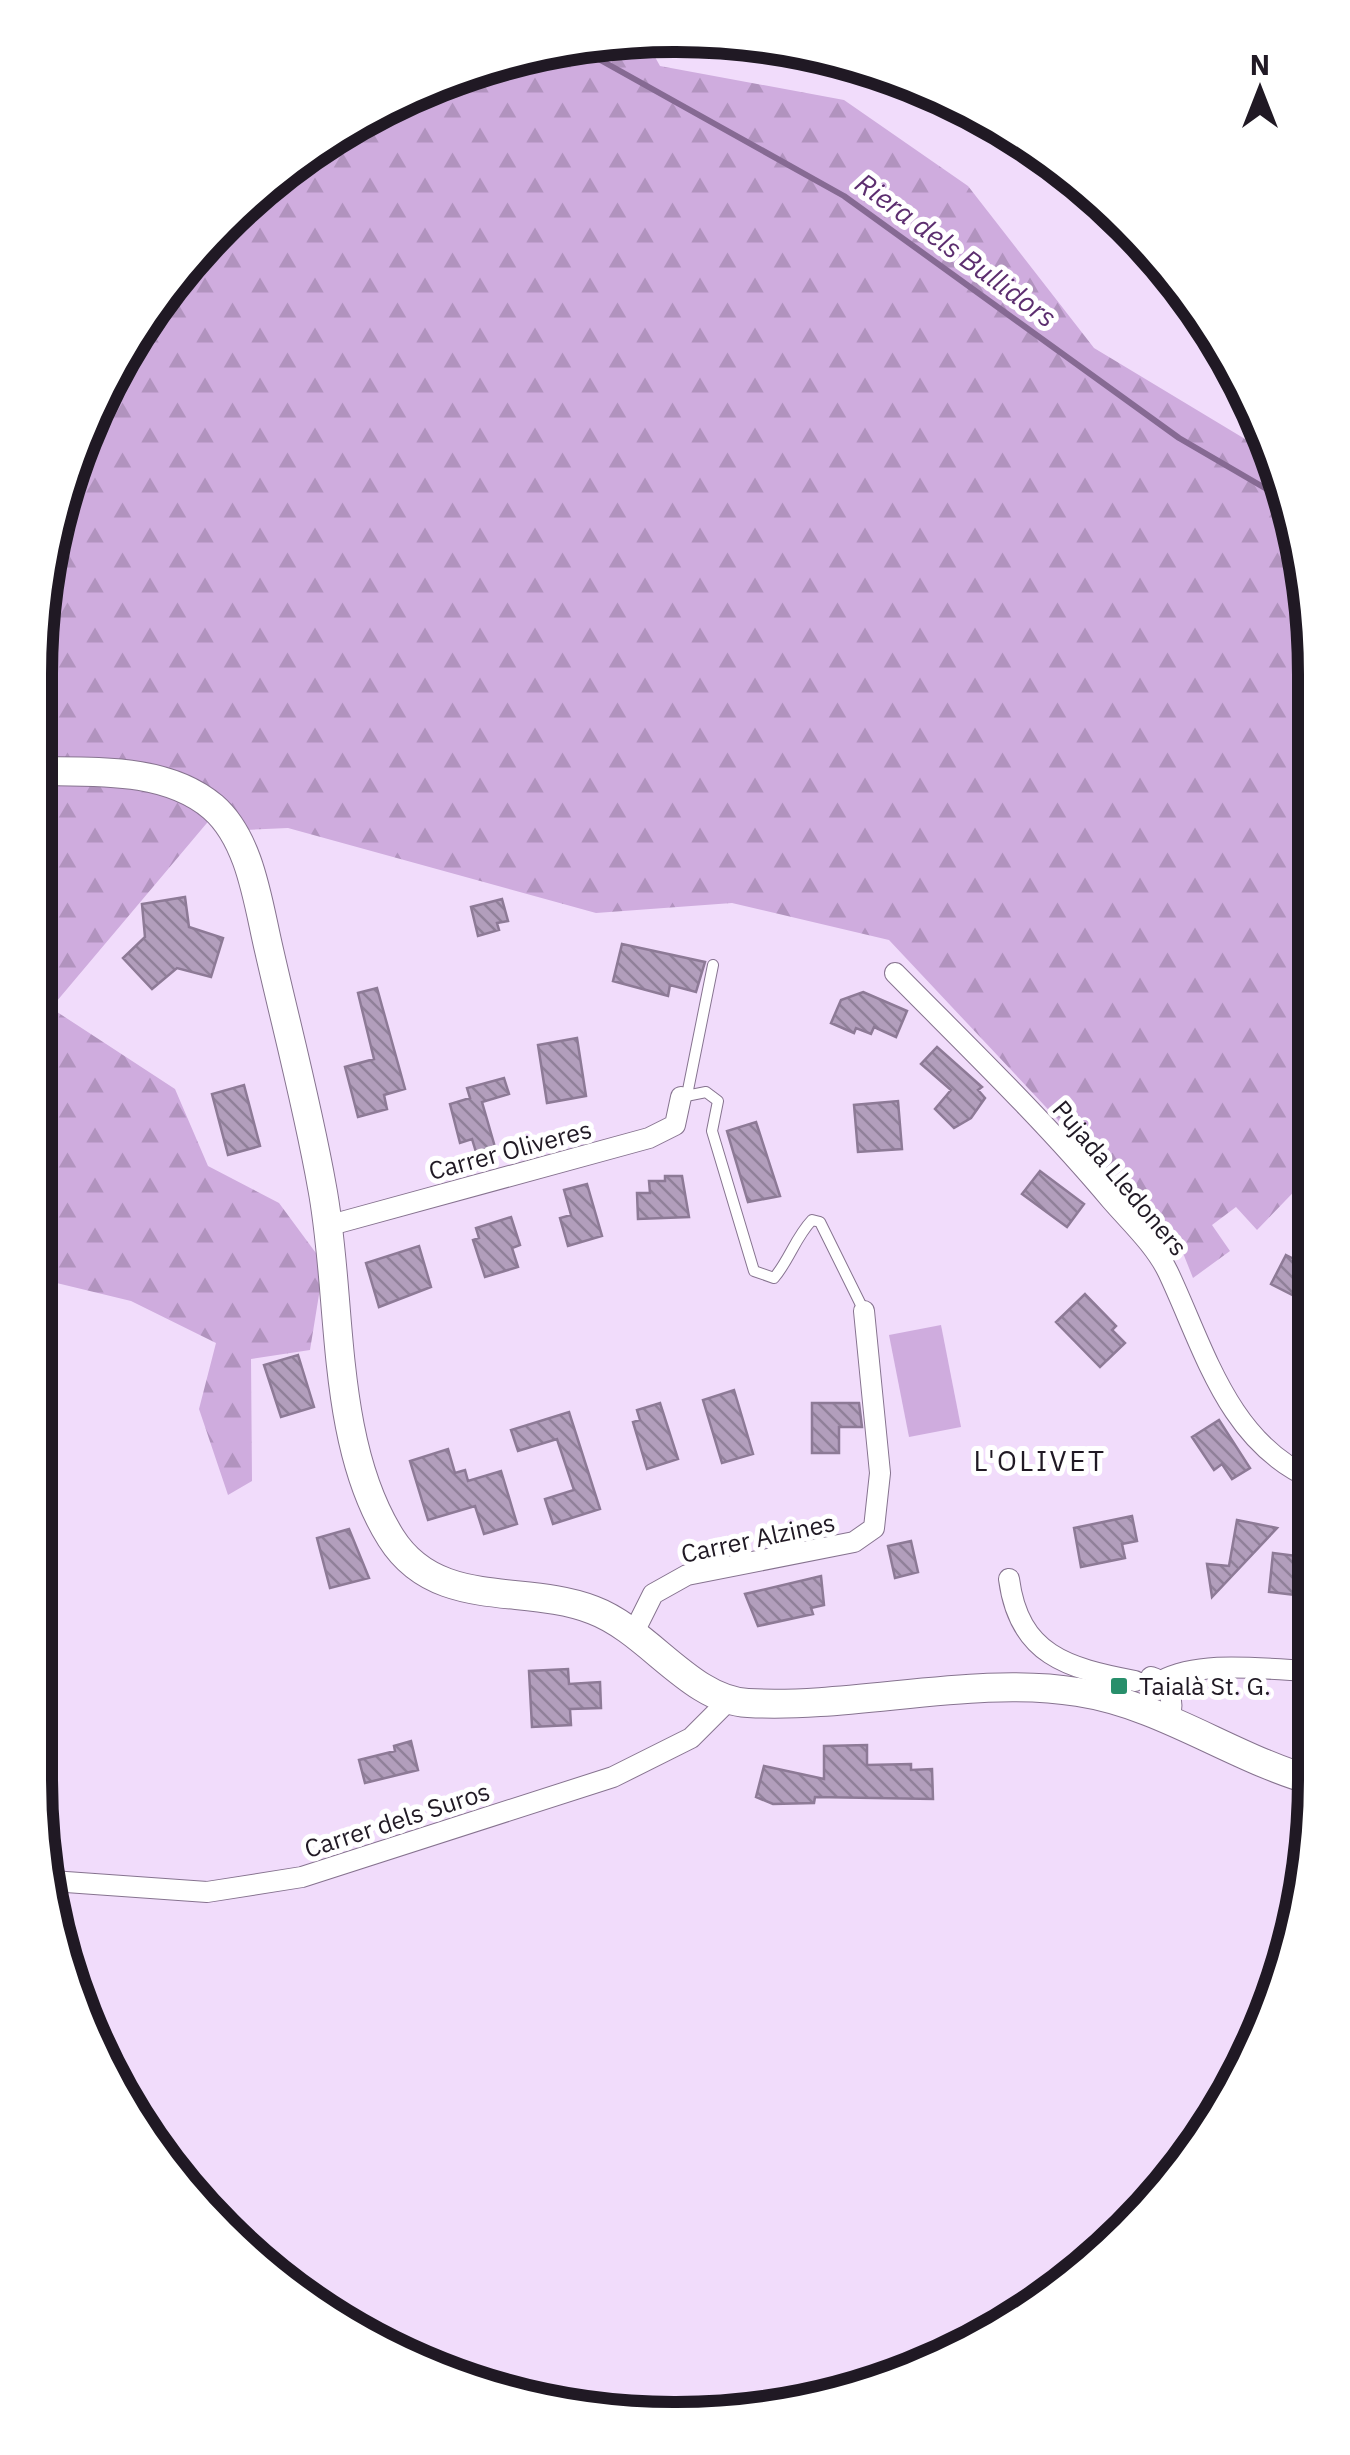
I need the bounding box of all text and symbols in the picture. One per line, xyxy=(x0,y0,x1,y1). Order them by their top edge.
north arrow xyxy=(1210,40,1310,140)
text: N xyxy=(1250,46,1270,83)
water label: Riera dels Bullidors xyxy=(848,164,1064,335)
street label: Pujada Lledoners xyxy=(1046,1093,1195,1262)
street label: Carrer Oliveres xyxy=(425,1112,595,1187)
district label: L'OLIVET xyxy=(973,1442,1107,1479)
street label: Carrer Alzines xyxy=(678,1505,838,1570)
place label: Taialà St. G. xyxy=(1139,1669,1271,1702)
marker: Taialà St. G. xyxy=(1108,1675,1130,1697)
street label: Carrer dels Suros xyxy=(300,1774,494,1865)

